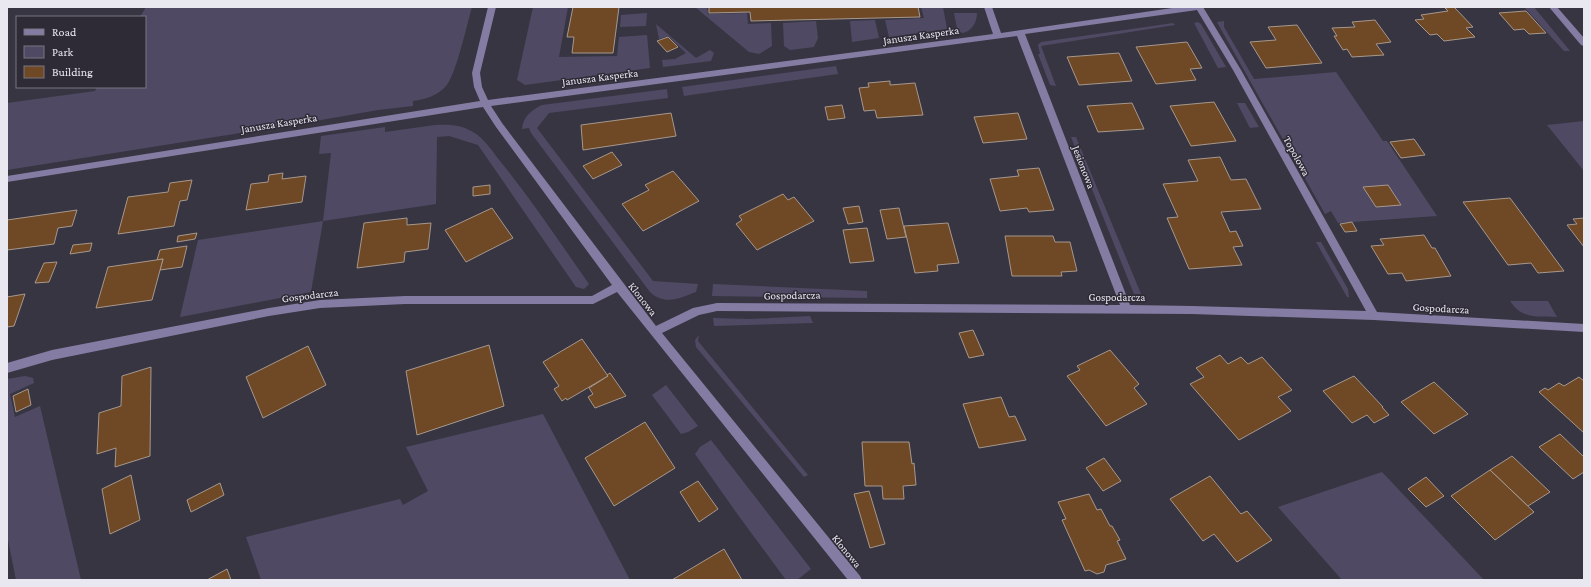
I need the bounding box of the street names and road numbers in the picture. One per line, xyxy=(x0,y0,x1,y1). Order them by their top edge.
street label: Janusza Kasperka xyxy=(881,24,960,47)
street label: Janusza Kasperka xyxy=(560,66,639,89)
street label: Janusza Kasperka xyxy=(239,111,318,136)
street label: Topolowa xyxy=(1280,134,1313,178)
street label: Jesionowa xyxy=(1069,143,1098,191)
street label: Klonowa xyxy=(626,280,660,318)
street label: Gospodarcza xyxy=(281,286,339,305)
street label: Gospodarcza xyxy=(763,289,821,302)
street label: Gospodarcza xyxy=(1089,291,1145,304)
street label: Gospodarcza xyxy=(1412,301,1470,316)
street label: Klonowa xyxy=(830,532,864,570)

